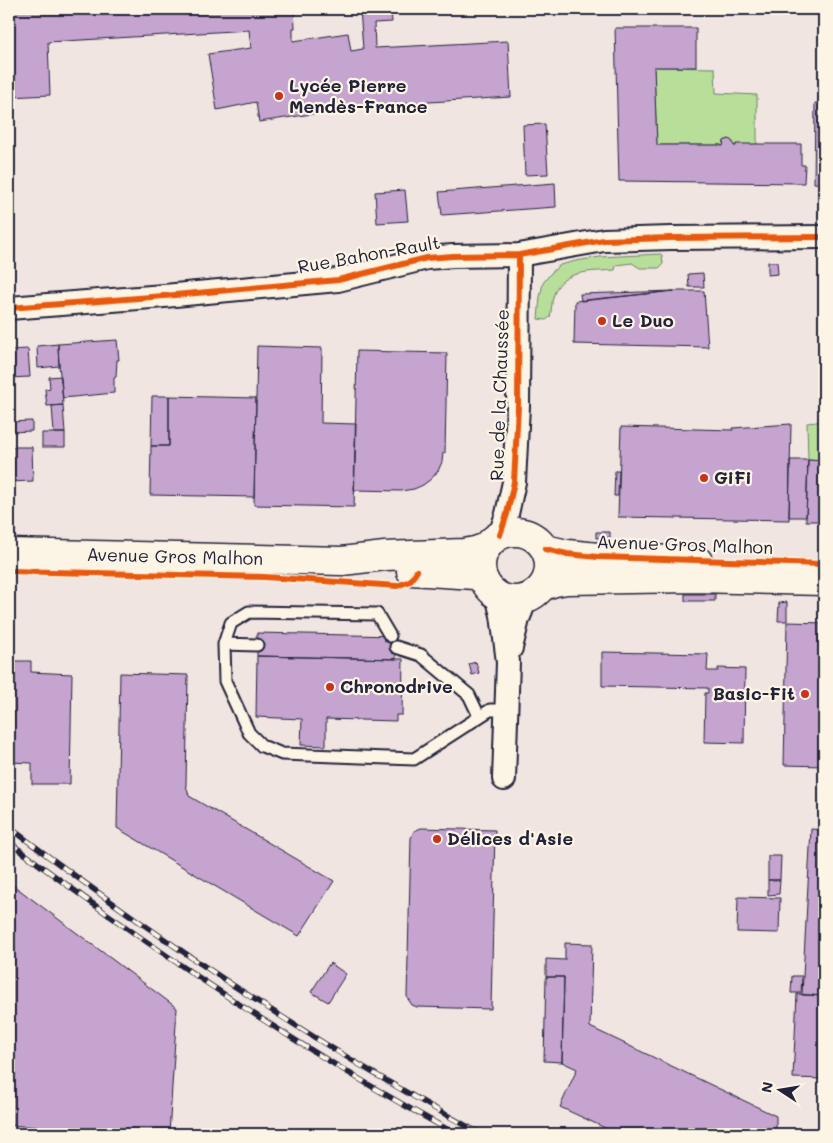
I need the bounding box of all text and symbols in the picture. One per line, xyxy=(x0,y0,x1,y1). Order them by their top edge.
place label: Lycée Pierre Mendès-France xyxy=(289,73,428,118)
marker: Lycée Pierre Mendès-France xyxy=(273,90,285,102)
street label: Rue Bahon-Rault xyxy=(296,230,442,278)
place label: Le Duo xyxy=(612,308,674,332)
street label: Rue de la Chaussée xyxy=(484,309,514,481)
marker: Le Duo xyxy=(596,315,608,327)
place label: GiFi xyxy=(714,465,752,489)
marker: GiFi xyxy=(698,472,710,484)
street label: Avenue Gros Malhon xyxy=(596,529,774,559)
street label: Avenue Gros Malhon xyxy=(86,542,264,570)
place label: Chronodrive xyxy=(340,674,453,698)
marker: Chronodrive xyxy=(324,681,336,693)
place label: Basic-Fit xyxy=(713,681,795,705)
marker: Basic-Fit xyxy=(799,688,811,700)
place label: Délices d'Asie xyxy=(447,826,574,850)
marker: Délices d'Asie xyxy=(431,833,443,845)
north arrow xyxy=(756,1066,806,1116)
text: N xyxy=(756,1080,777,1094)

